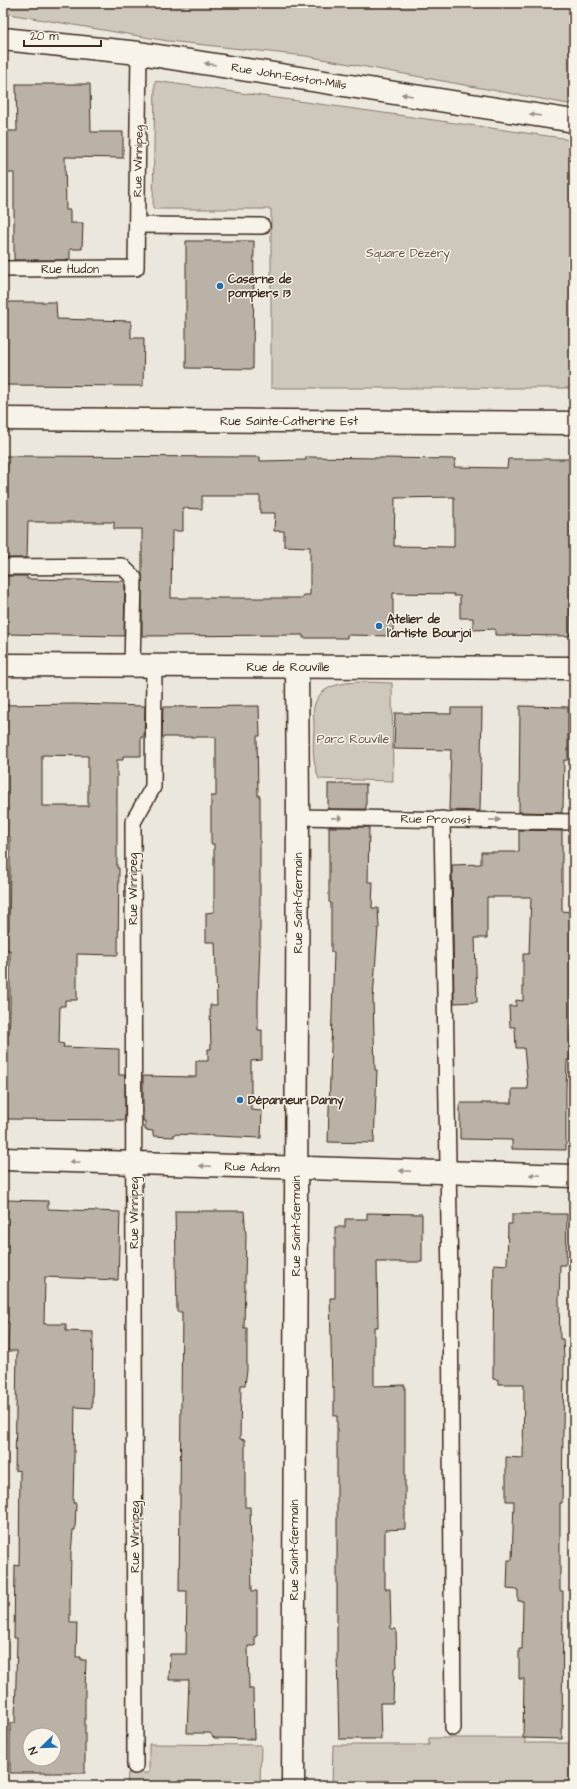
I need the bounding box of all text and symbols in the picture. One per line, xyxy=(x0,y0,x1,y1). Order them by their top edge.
scale bar xyxy=(24,22,101,48)
text: 20 m xyxy=(30,28,59,45)
street label: Rue John-Easton-Mills xyxy=(230,59,348,94)
one-way arrow xyxy=(203,61,216,67)
one-way arrow xyxy=(401,92,413,98)
one-way arrow xyxy=(529,112,542,118)
street label: Rue Winnipeg xyxy=(129,125,149,197)
park label: Square Dézéry xyxy=(366,245,450,263)
street label: Rue Hudon xyxy=(41,261,99,278)
place label: Caserne de pompiers 13 xyxy=(228,271,292,303)
marker: Caserne de pompiers 13 xyxy=(215,281,225,291)
street label: Rue Sainte-Catherine Est xyxy=(220,413,358,430)
place label: Atelier de l'artiste Bourjoi xyxy=(387,611,471,643)
marker: Atelier de l'artiste Bourjoi xyxy=(374,621,384,631)
street label: Rue de Rouville xyxy=(246,659,330,676)
park label: Parc Rouville xyxy=(317,731,390,748)
street label: Rue Provost xyxy=(400,810,472,829)
one-way arrow xyxy=(331,815,344,821)
one-way arrow xyxy=(489,817,502,823)
street label: Rue Winnipeg xyxy=(125,853,143,925)
street label: Rue Saint-Germain xyxy=(290,853,307,953)
place label: Dépanneur Danny xyxy=(248,1092,344,1110)
marker: Dépanneur Danny xyxy=(235,1095,245,1105)
one-way arrow xyxy=(69,1158,81,1165)
street label: Rue Adam xyxy=(224,1158,281,1177)
one-way arrow xyxy=(198,1163,211,1169)
one-way arrow xyxy=(399,1168,411,1175)
one-way arrow xyxy=(528,1172,541,1178)
street label: Rue Saint-Germain xyxy=(288,1176,305,1276)
street label: Rue Winnipeg xyxy=(126,1177,144,1249)
street label: Rue Saint-Germain xyxy=(286,1500,303,1600)
street label: Rue Winnipeg xyxy=(127,1501,145,1573)
north arrow xyxy=(22,1727,62,1767)
text: N xyxy=(25,1745,42,1757)

